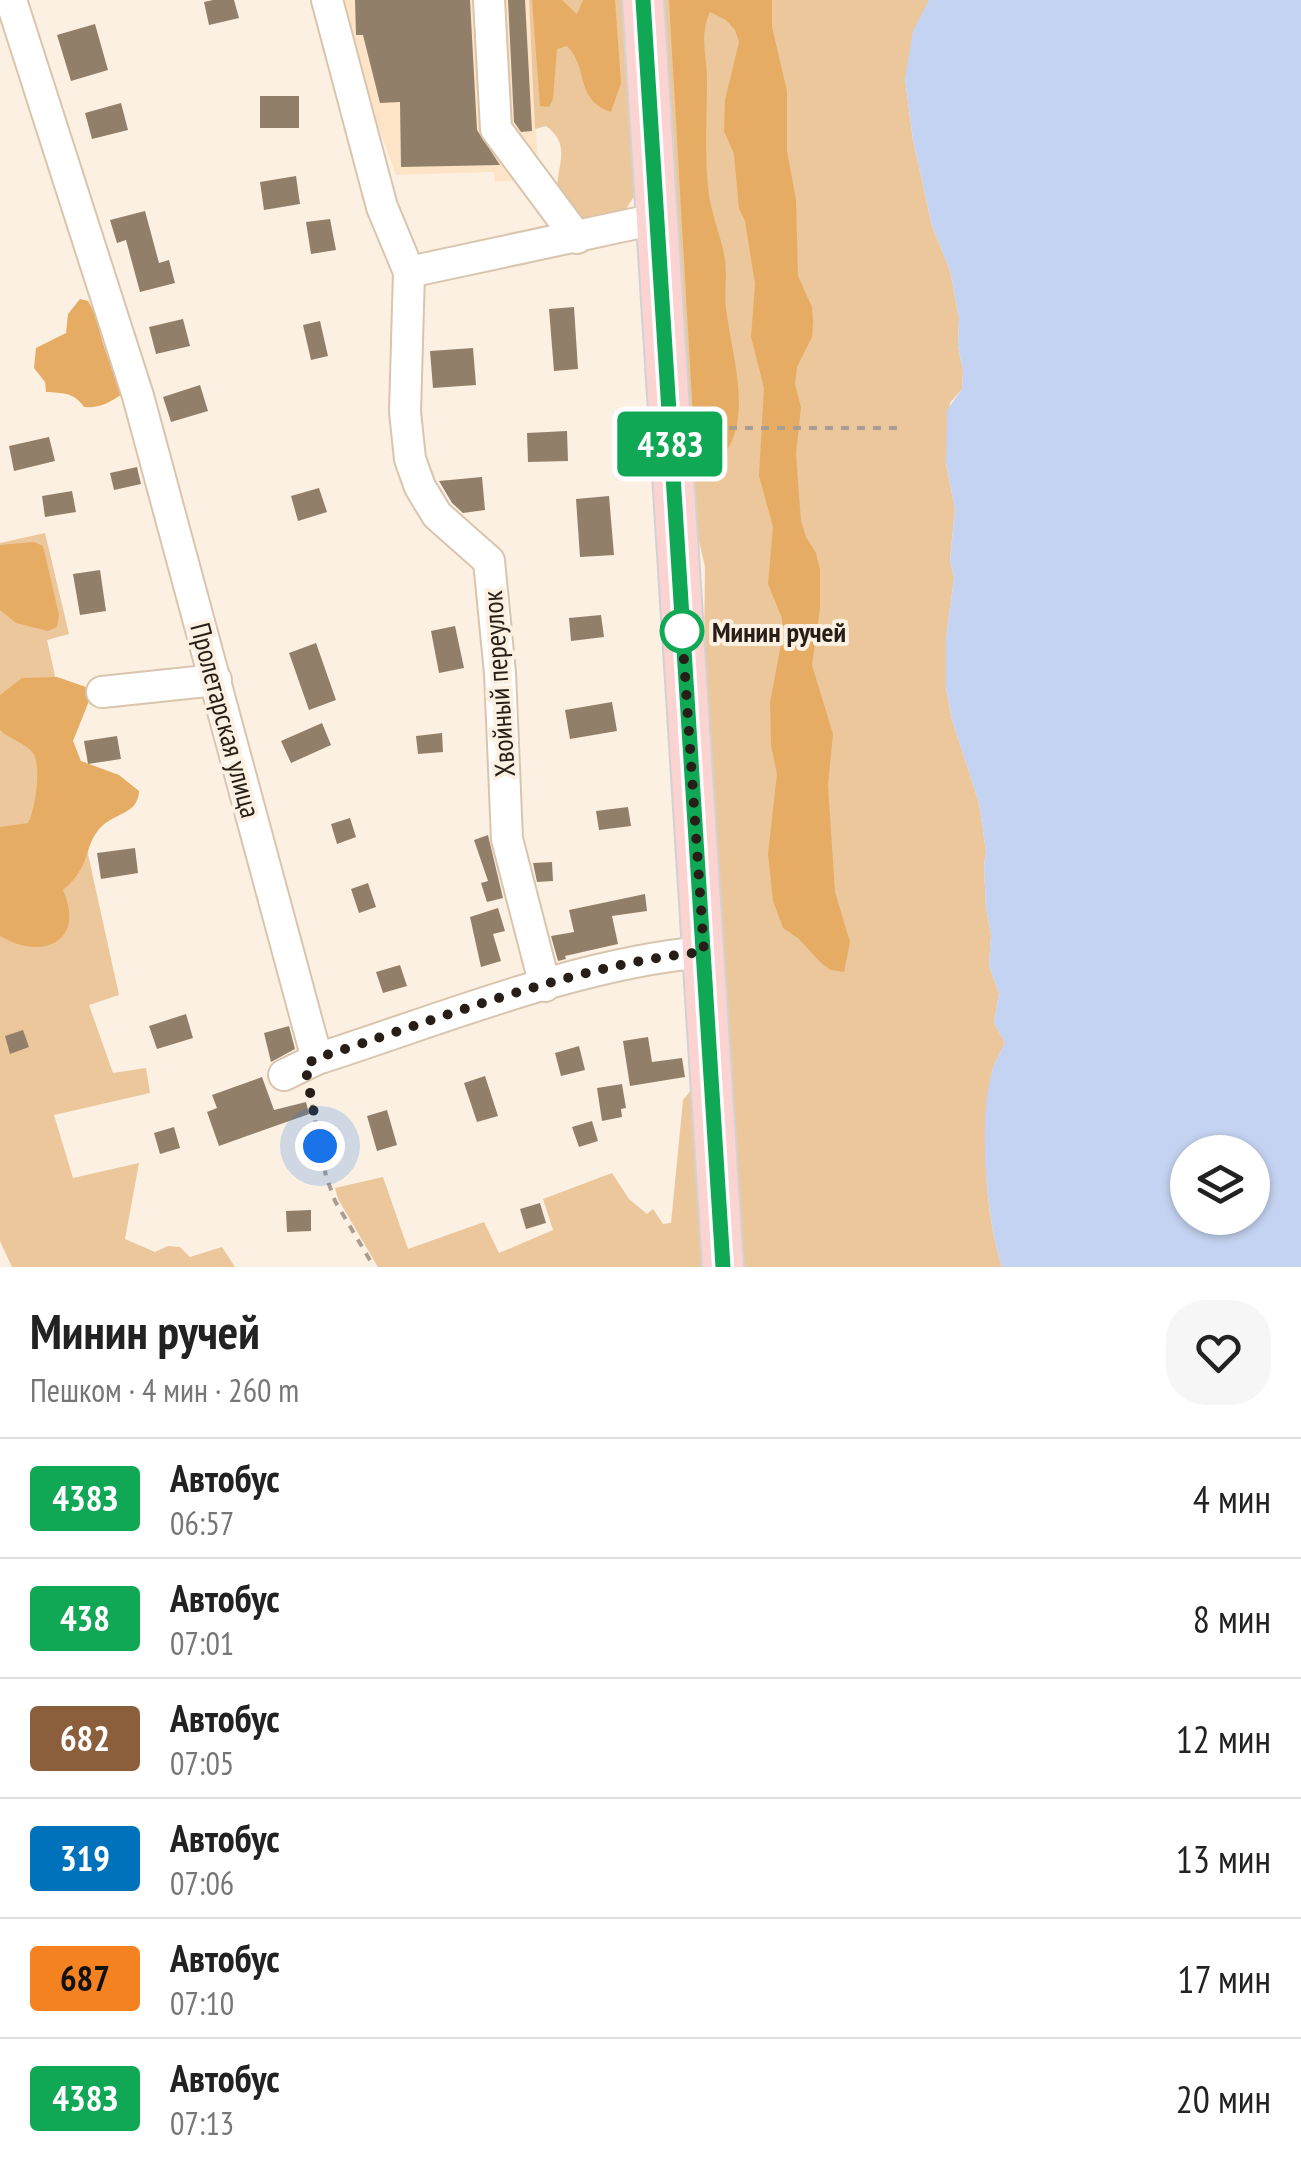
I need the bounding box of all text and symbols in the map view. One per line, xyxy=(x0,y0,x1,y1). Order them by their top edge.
line badge: 438З xyxy=(600,412,740,476)
text: 438З xyxy=(637,421,703,467)
street label: Хвойный переулок xyxy=(473,589,523,778)
marker: Минин ручей xyxy=(661,610,703,652)
place label: Минин ручей xyxy=(712,613,846,650)
street label: Пролетарская улица xyxy=(182,618,270,822)
your location xyxy=(295,1121,345,1171)
map controls xyxy=(1170,1135,1270,1235)
button: layers xyxy=(1170,1135,1270,1235)
text: Минин ручей xyxy=(30,1300,260,1362)
button: heart xyxy=(1166,1300,1271,1405)
text: Пешком · 4 мин · 260 m xyxy=(30,1369,299,1411)
text: Автобус xyxy=(170,1453,280,1502)
text: 4 мин xyxy=(1193,1474,1271,1523)
text: 438З xyxy=(52,1475,118,1521)
text: 06:57 xyxy=(170,1502,234,1544)
text: Автобус xyxy=(170,1573,280,1622)
text: 8 мин xyxy=(1193,1594,1271,1643)
text: 438 xyxy=(60,1595,110,1641)
text: 07:01 xyxy=(170,1622,234,1664)
text: Автобус xyxy=(170,1693,280,1742)
text: 12 мин xyxy=(1176,1714,1271,1763)
text: 682 xyxy=(60,1715,110,1761)
text: 07:05 xyxy=(170,1742,234,1784)
text: Автобус xyxy=(170,1813,280,1862)
text: 13 мин xyxy=(1176,1834,1271,1883)
text: 319 xyxy=(60,1835,110,1881)
text: 07:06 xyxy=(170,1862,234,1904)
text: Автобус xyxy=(170,1933,280,1982)
text: 17 мин xyxy=(1177,1954,1271,2003)
text: 687 xyxy=(60,1955,110,2001)
text: 07:10 xyxy=(170,1982,234,2024)
text: Автобус xyxy=(170,2053,280,2102)
text: 20 мин xyxy=(1176,2074,1271,2123)
text: 438З xyxy=(52,2075,118,2121)
text: 07:13 xyxy=(170,2102,234,2144)

